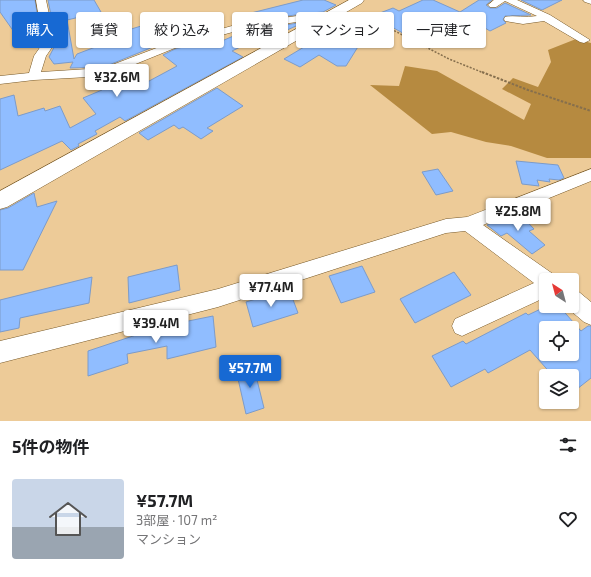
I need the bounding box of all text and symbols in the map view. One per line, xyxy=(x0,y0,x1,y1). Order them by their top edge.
chip: 購入 xyxy=(12,12,68,48)
chip: 賃貸 xyxy=(76,12,132,48)
chip: 絞り込み xyxy=(140,12,224,48)
chip: 新着 xyxy=(232,12,288,48)
chip: マンション xyxy=(296,12,394,48)
chip: 一戸建て xyxy=(402,12,486,48)
pin: ¥32.6M xyxy=(84,64,150,98)
text: ¥32.6M xyxy=(94,69,140,85)
pin: ¥25.8M xyxy=(485,198,551,232)
text: ¥25.8M xyxy=(495,203,541,219)
north arrow xyxy=(539,273,579,313)
map controls xyxy=(539,273,579,409)
pin: ¥77.4M xyxy=(238,274,304,308)
text: ¥77.4M xyxy=(248,279,294,295)
pin: ¥39.4M xyxy=(123,310,189,344)
text: ¥39.4M xyxy=(133,315,179,331)
button: locate xyxy=(539,321,579,361)
pin: ¥57.7M xyxy=(217,355,283,389)
text: ¥57.7M xyxy=(228,360,272,376)
button: layers xyxy=(539,369,579,409)
icon: filters xyxy=(557,434,579,456)
text: 5件の物件 xyxy=(12,436,89,456)
text: ¥57.7M xyxy=(136,490,193,510)
icon: home xyxy=(44,495,92,543)
icon: heart xyxy=(557,508,579,530)
text: 3部屋 · 107 m² xyxy=(136,512,217,528)
text: マンション xyxy=(136,531,201,547)

